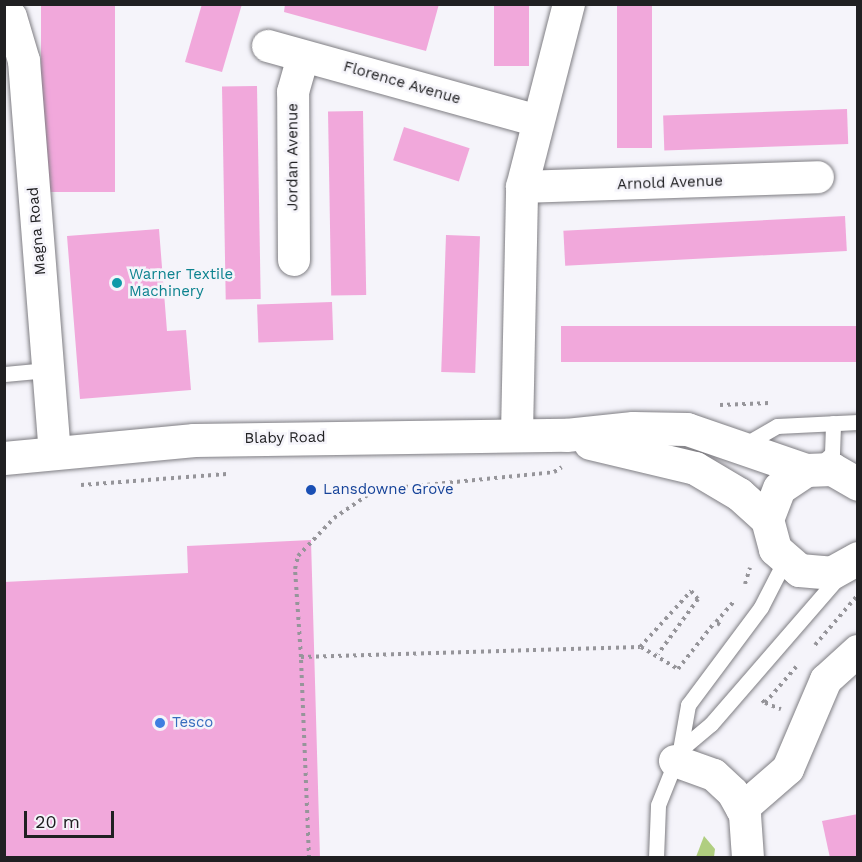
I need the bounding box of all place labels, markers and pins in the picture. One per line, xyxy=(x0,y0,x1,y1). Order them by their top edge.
place label: Warner Textile Machinery xyxy=(129,265,234,300)
marker: Warner Textile Machinery xyxy=(110,276,124,290)
place label: Lansdowne Grove xyxy=(323,481,454,499)
marker: Lansdowne Grove xyxy=(304,483,318,497)
place label: Tesco xyxy=(172,714,213,732)
marker: Tesco xyxy=(153,716,167,730)

